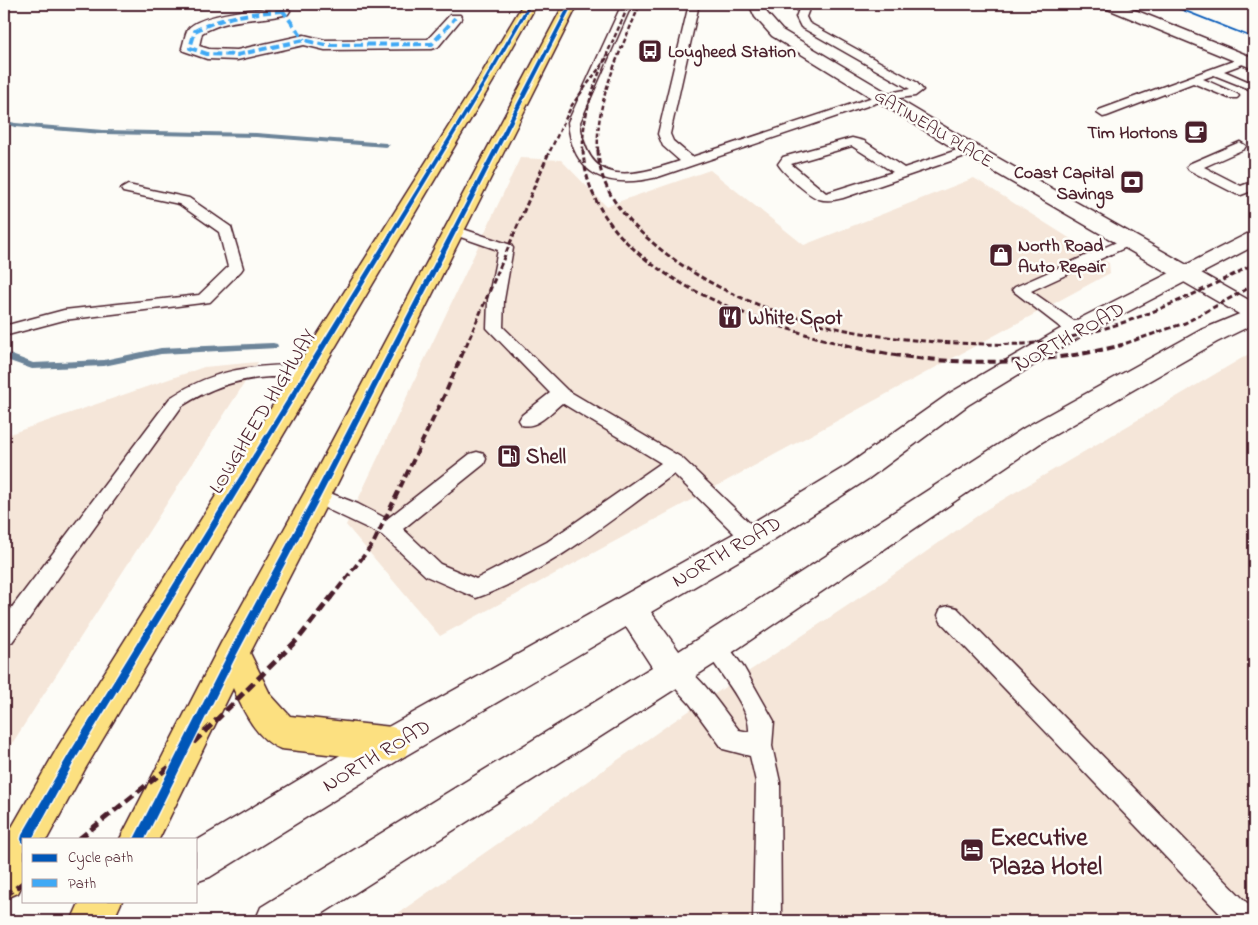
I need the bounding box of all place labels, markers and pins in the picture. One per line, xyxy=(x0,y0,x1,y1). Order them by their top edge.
bus stop icon: Lougheed Station xyxy=(637,38,663,64)
place label: Lougheed Station xyxy=(668,40,796,67)
cafe icon: Tim Hortons xyxy=(1183,119,1209,145)
place label: Tim Hortons xyxy=(1087,121,1178,147)
place label: Coast Capital Savings xyxy=(1014,161,1114,209)
bank icon: Coast Capital Savings xyxy=(1119,169,1145,195)
place label: North Road Auto Repair xyxy=(1018,234,1106,281)
shop icon: North Road Auto Repair xyxy=(988,242,1014,268)
restaurant icon: White Spot xyxy=(717,304,743,330)
place label: White Spot xyxy=(748,304,844,334)
fuel station icon: Shell xyxy=(496,443,522,469)
place label: Shell xyxy=(526,443,566,473)
place label: Executive Plaza Hotel xyxy=(990,821,1102,886)
hotel icon: Executive Plaza Hotel xyxy=(959,837,985,863)

